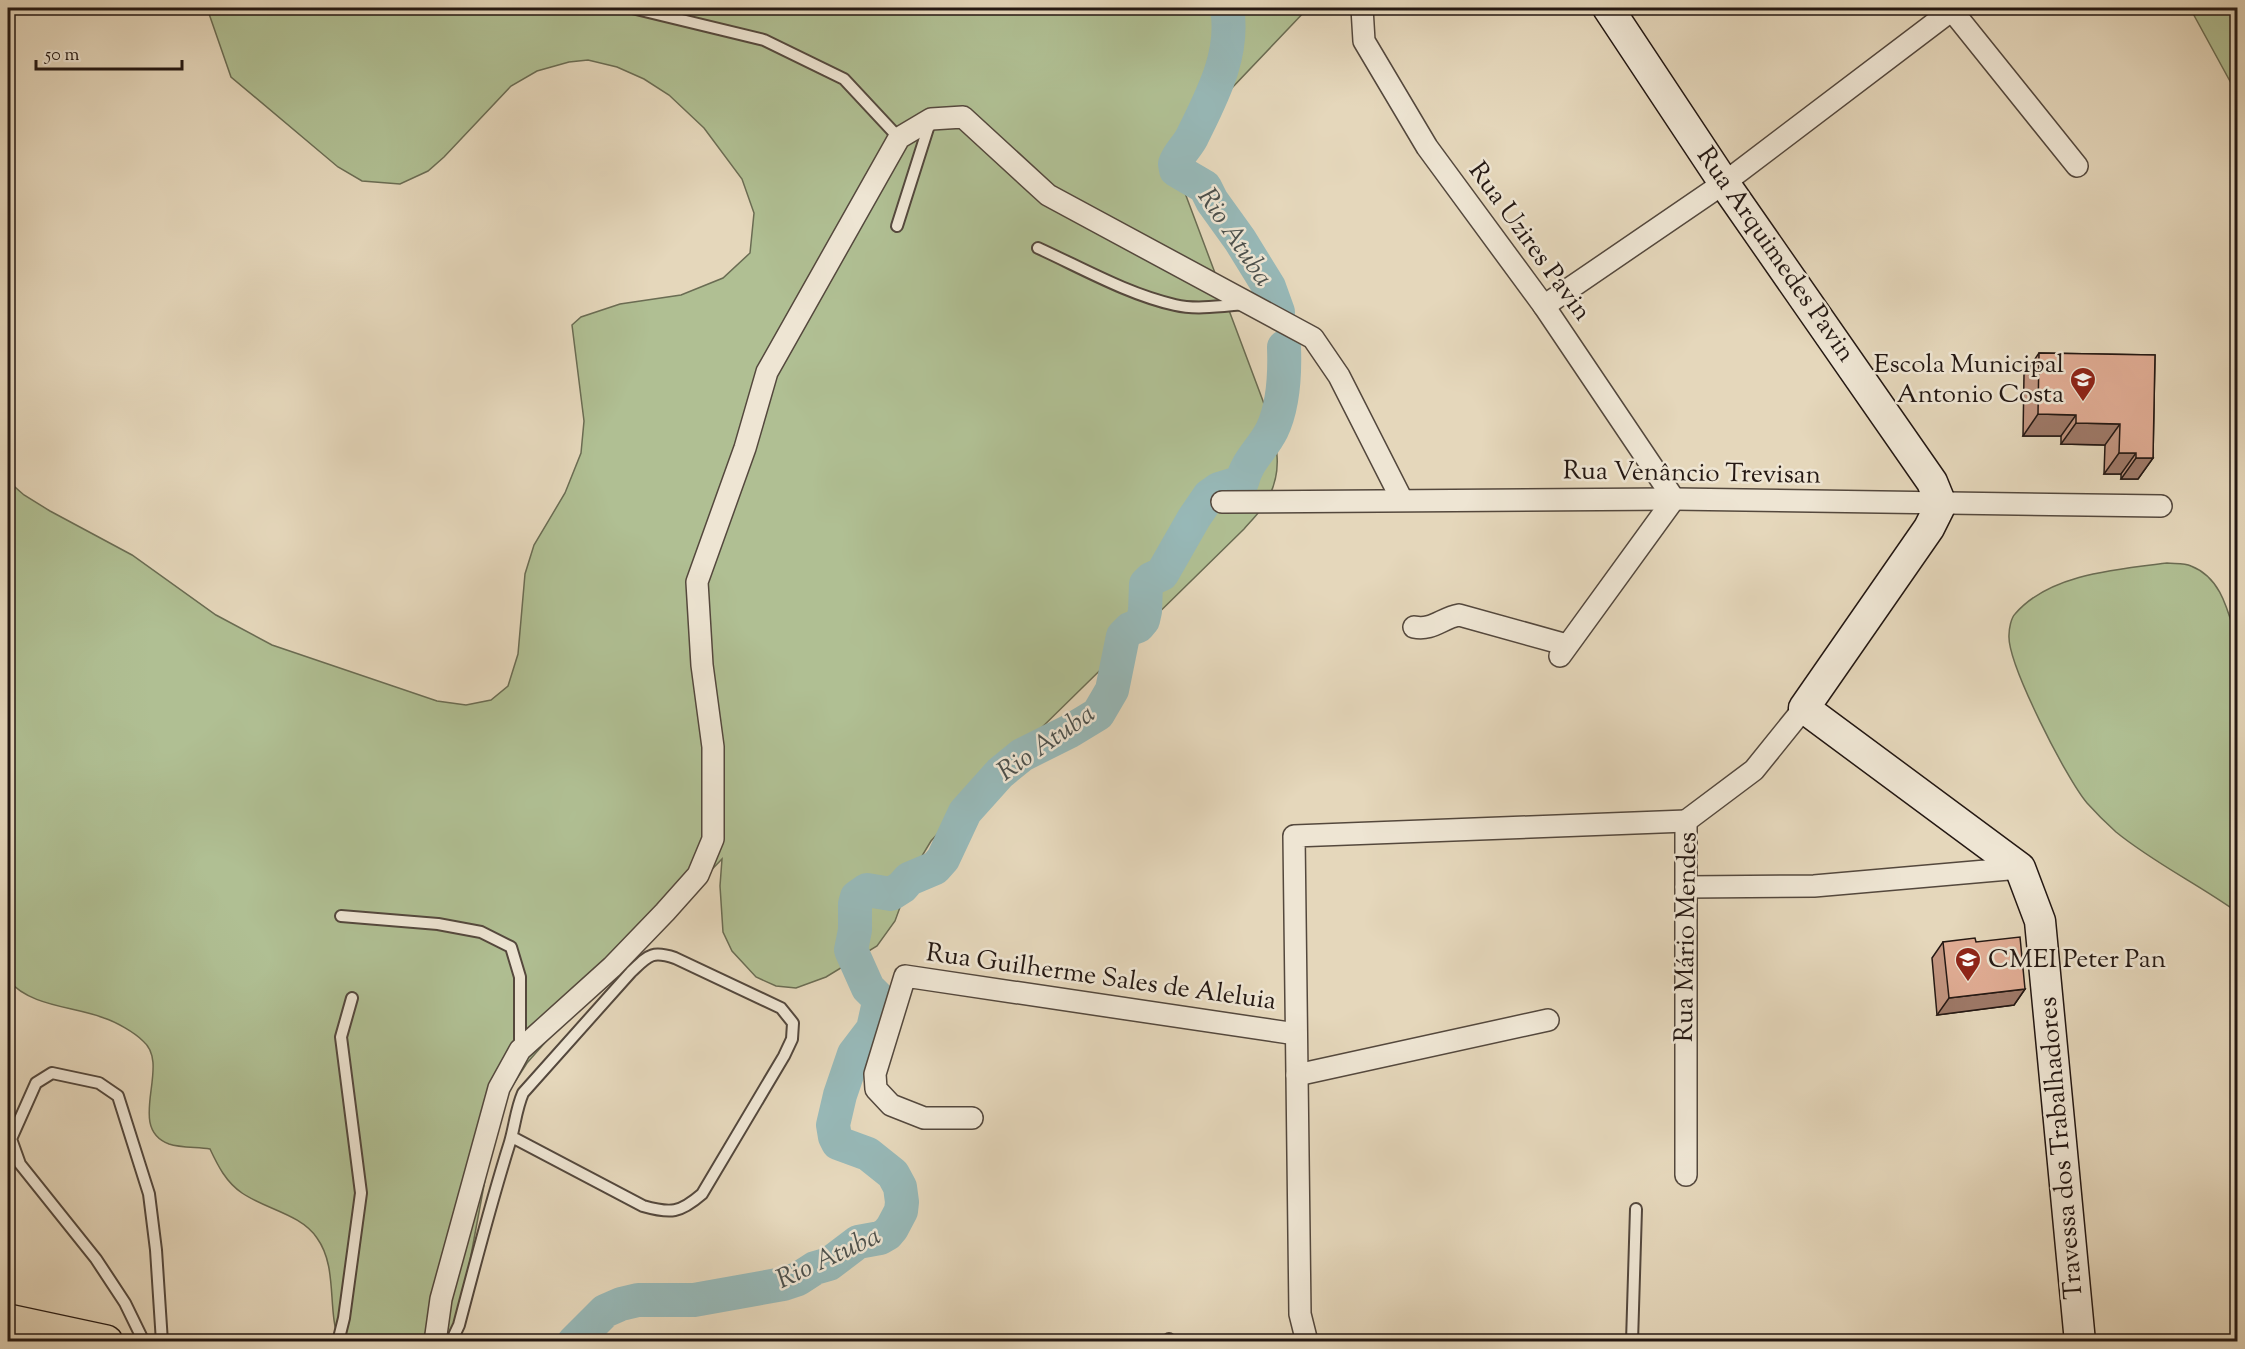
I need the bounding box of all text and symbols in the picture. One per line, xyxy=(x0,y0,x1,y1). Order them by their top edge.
scale bar xyxy=(36,33,182,71)
text: 50 m xyxy=(44,43,80,69)
street label: Rua Arquimedes Pavin xyxy=(1687,140,1863,370)
street label: Rua Uzires Pavin xyxy=(1459,155,1599,329)
water label: Rio Atuba xyxy=(1187,181,1281,295)
place label: Escola Municipal Antonio Costa xyxy=(1874,347,2064,414)
school or university icon: Escola Municipal Antonio Costa xyxy=(2068,365,2098,403)
street label: Rua Venâncio Trevisan xyxy=(1563,453,1821,495)
water label: Rio Atuba xyxy=(990,696,1104,792)
street label: Rua Mário Mendes xyxy=(1667,832,1707,1042)
street label: Rua Guilherme Sales de Aleluia xyxy=(924,935,1278,1021)
place label: CMEI Peter Pan xyxy=(1988,942,2166,979)
school or university icon: CMEI Peter Pan xyxy=(1953,945,1983,983)
street label: Travessa dos Trabalhadores xyxy=(2030,995,2094,1301)
water label: Rio Atuba xyxy=(770,1218,888,1300)

